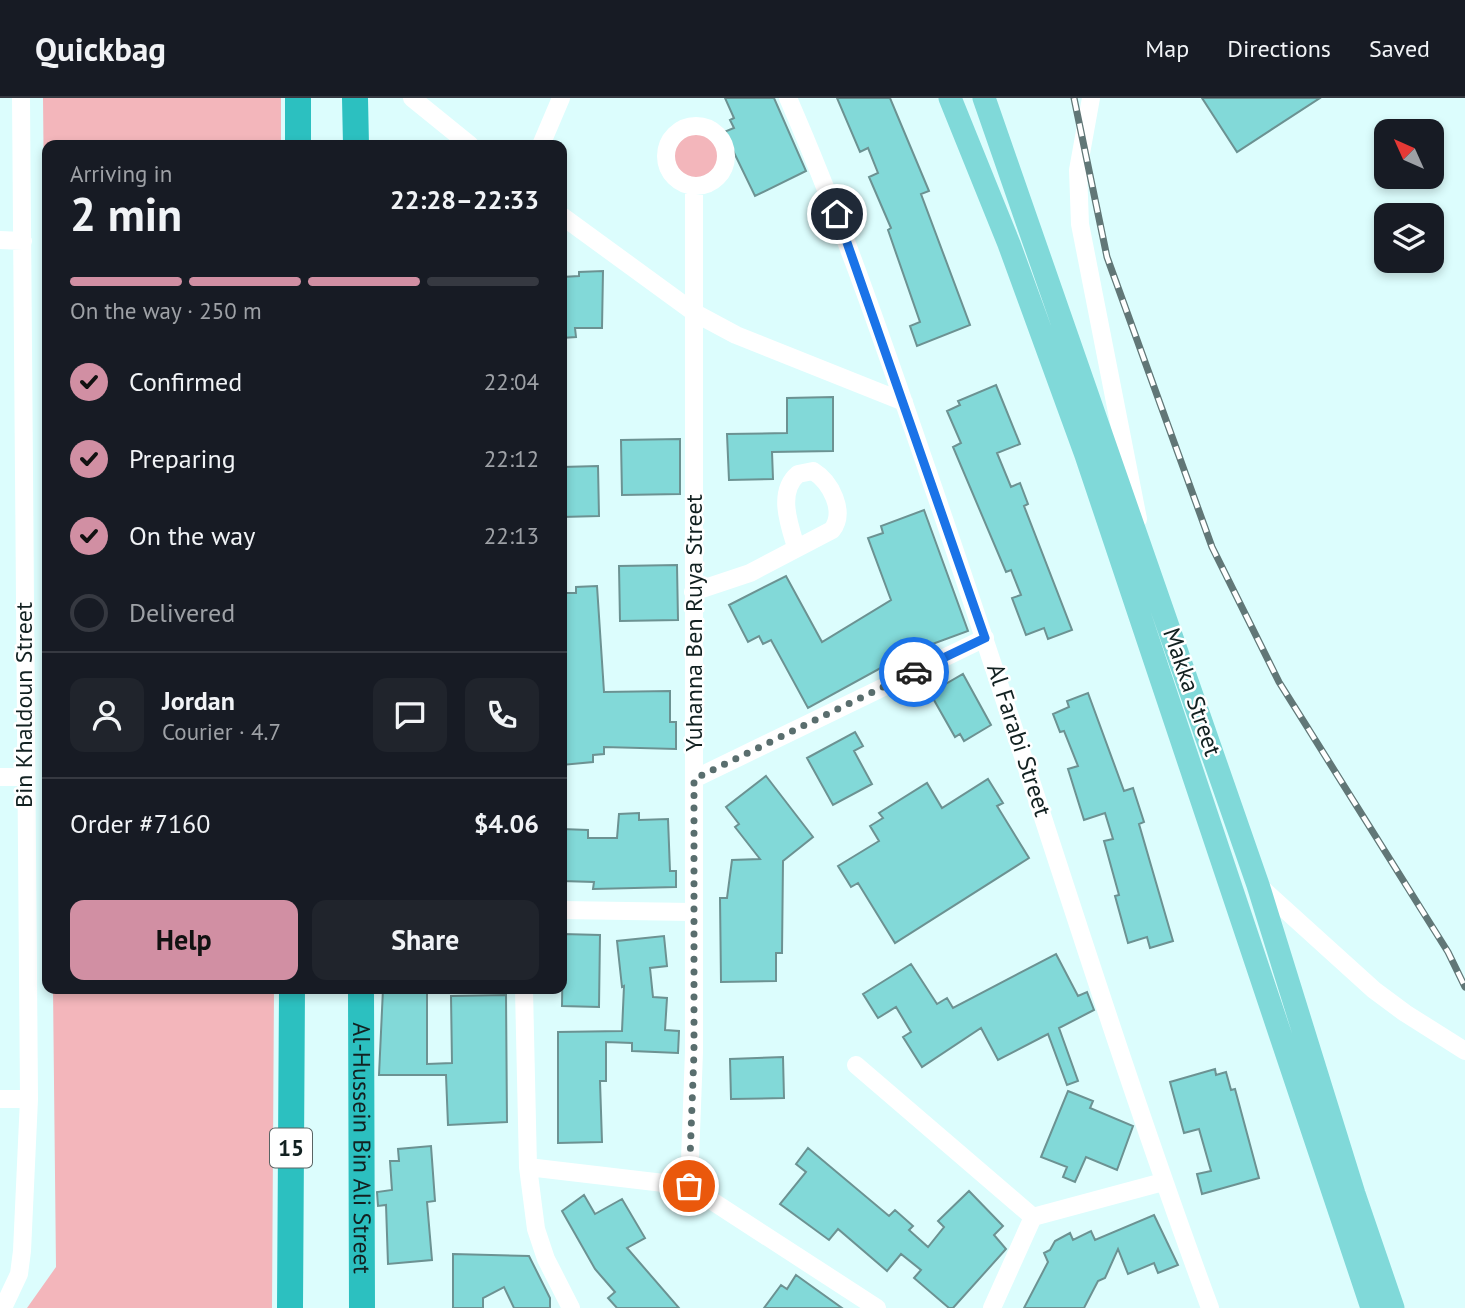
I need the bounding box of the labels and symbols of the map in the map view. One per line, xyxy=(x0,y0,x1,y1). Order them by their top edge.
north arrow xyxy=(1374,119,1444,189)
pin xyxy=(807,184,867,244)
street label: Yuhanna Ben Ruya Street xyxy=(678,494,709,752)
street label: Bin Khaldoun Street xyxy=(8,602,39,808)
street label: Makka Street xyxy=(1156,624,1229,760)
courier xyxy=(879,637,949,707)
street label: Al Farabi Street xyxy=(980,659,1059,820)
street label: Al-Hussein Bin Ali Street xyxy=(346,1022,378,1274)
road number: 15 xyxy=(270,1128,312,1168)
pin xyxy=(659,1156,719,1216)

